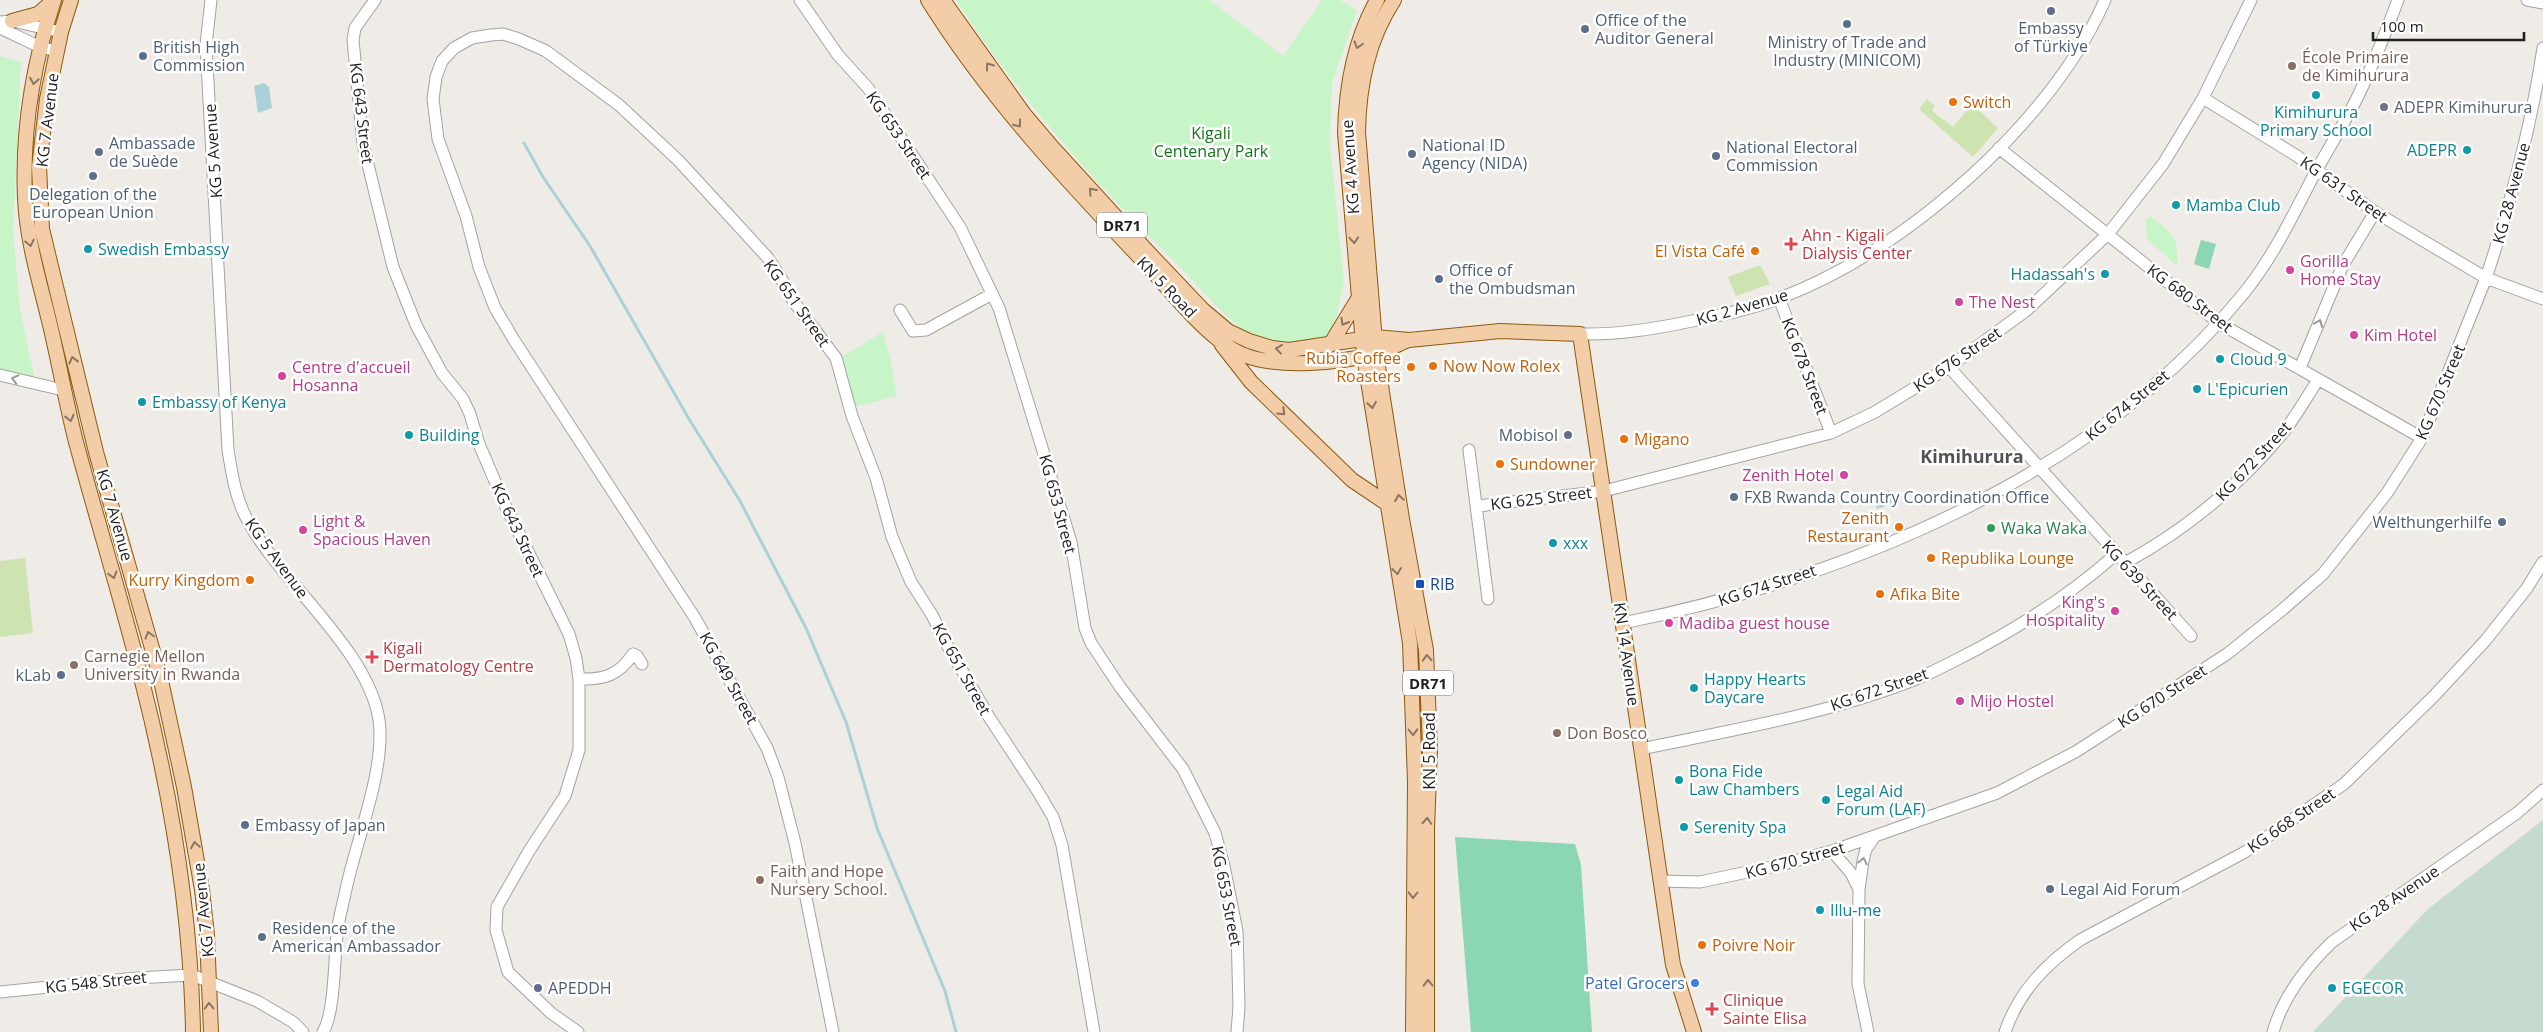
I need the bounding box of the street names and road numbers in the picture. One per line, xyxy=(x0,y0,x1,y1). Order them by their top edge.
street label: KG 643 Street xyxy=(345,61,379,165)
street label: KG 7 Avenue xyxy=(30,72,64,168)
street label: KG 653 Street xyxy=(861,87,937,184)
street label: KG 5 Avenue xyxy=(199,103,227,199)
street label: KG 4 Avenue xyxy=(1336,119,1364,215)
street label: KG 28 Avenue xyxy=(2487,140,2535,246)
street label: KG 631 Street xyxy=(2296,151,2392,227)
road number: DR71 xyxy=(1097,212,1147,238)
street label: KN 5 Road xyxy=(1132,251,1202,323)
street label: KG 651 Street xyxy=(759,255,835,351)
street label: KG 680 Street xyxy=(2143,259,2238,338)
street label: KG 2 Avenue xyxy=(1694,283,1791,331)
street label: KG 678 Street xyxy=(1776,315,1834,418)
street label: KG 676 Street xyxy=(1909,321,2006,397)
street label: KG 670 Street xyxy=(2410,341,2470,443)
street label: KG 674 Street xyxy=(2080,364,2174,446)
street label: KG 672 Street xyxy=(2210,416,2296,506)
street label: KG 653 Street xyxy=(1034,452,1082,556)
street label: KG 7 Avenue xyxy=(91,467,139,564)
street label: KG 643 Street xyxy=(487,479,550,581)
street label: KG 625 Street xyxy=(1489,481,1593,515)
street label: KG 5 Avenue xyxy=(240,513,314,603)
street label: KG 639 Street xyxy=(2097,535,2183,625)
street label: KG 674 Street xyxy=(1715,559,1819,611)
street label: KN 14 Avenue xyxy=(1609,601,1645,707)
street label: KG 651 Street xyxy=(928,619,996,719)
street label: KG 649 Street xyxy=(695,628,763,728)
street label: KG 670 Street xyxy=(2113,659,2211,733)
street label: KG 672 Street xyxy=(1827,662,1931,716)
road number: DR71 xyxy=(1403,670,1453,696)
street label: KN 5 Road xyxy=(1418,712,1440,790)
street label: KG 668 Street xyxy=(2243,782,2340,858)
street label: KG 670 Street xyxy=(1743,836,1847,884)
street label: KG 653 Street xyxy=(1206,844,1248,948)
street label: KG 28 Avenue xyxy=(2345,860,2443,936)
street label: KG 7 Avenue xyxy=(187,862,219,958)
street label: KG 548 Street xyxy=(44,966,148,998)

